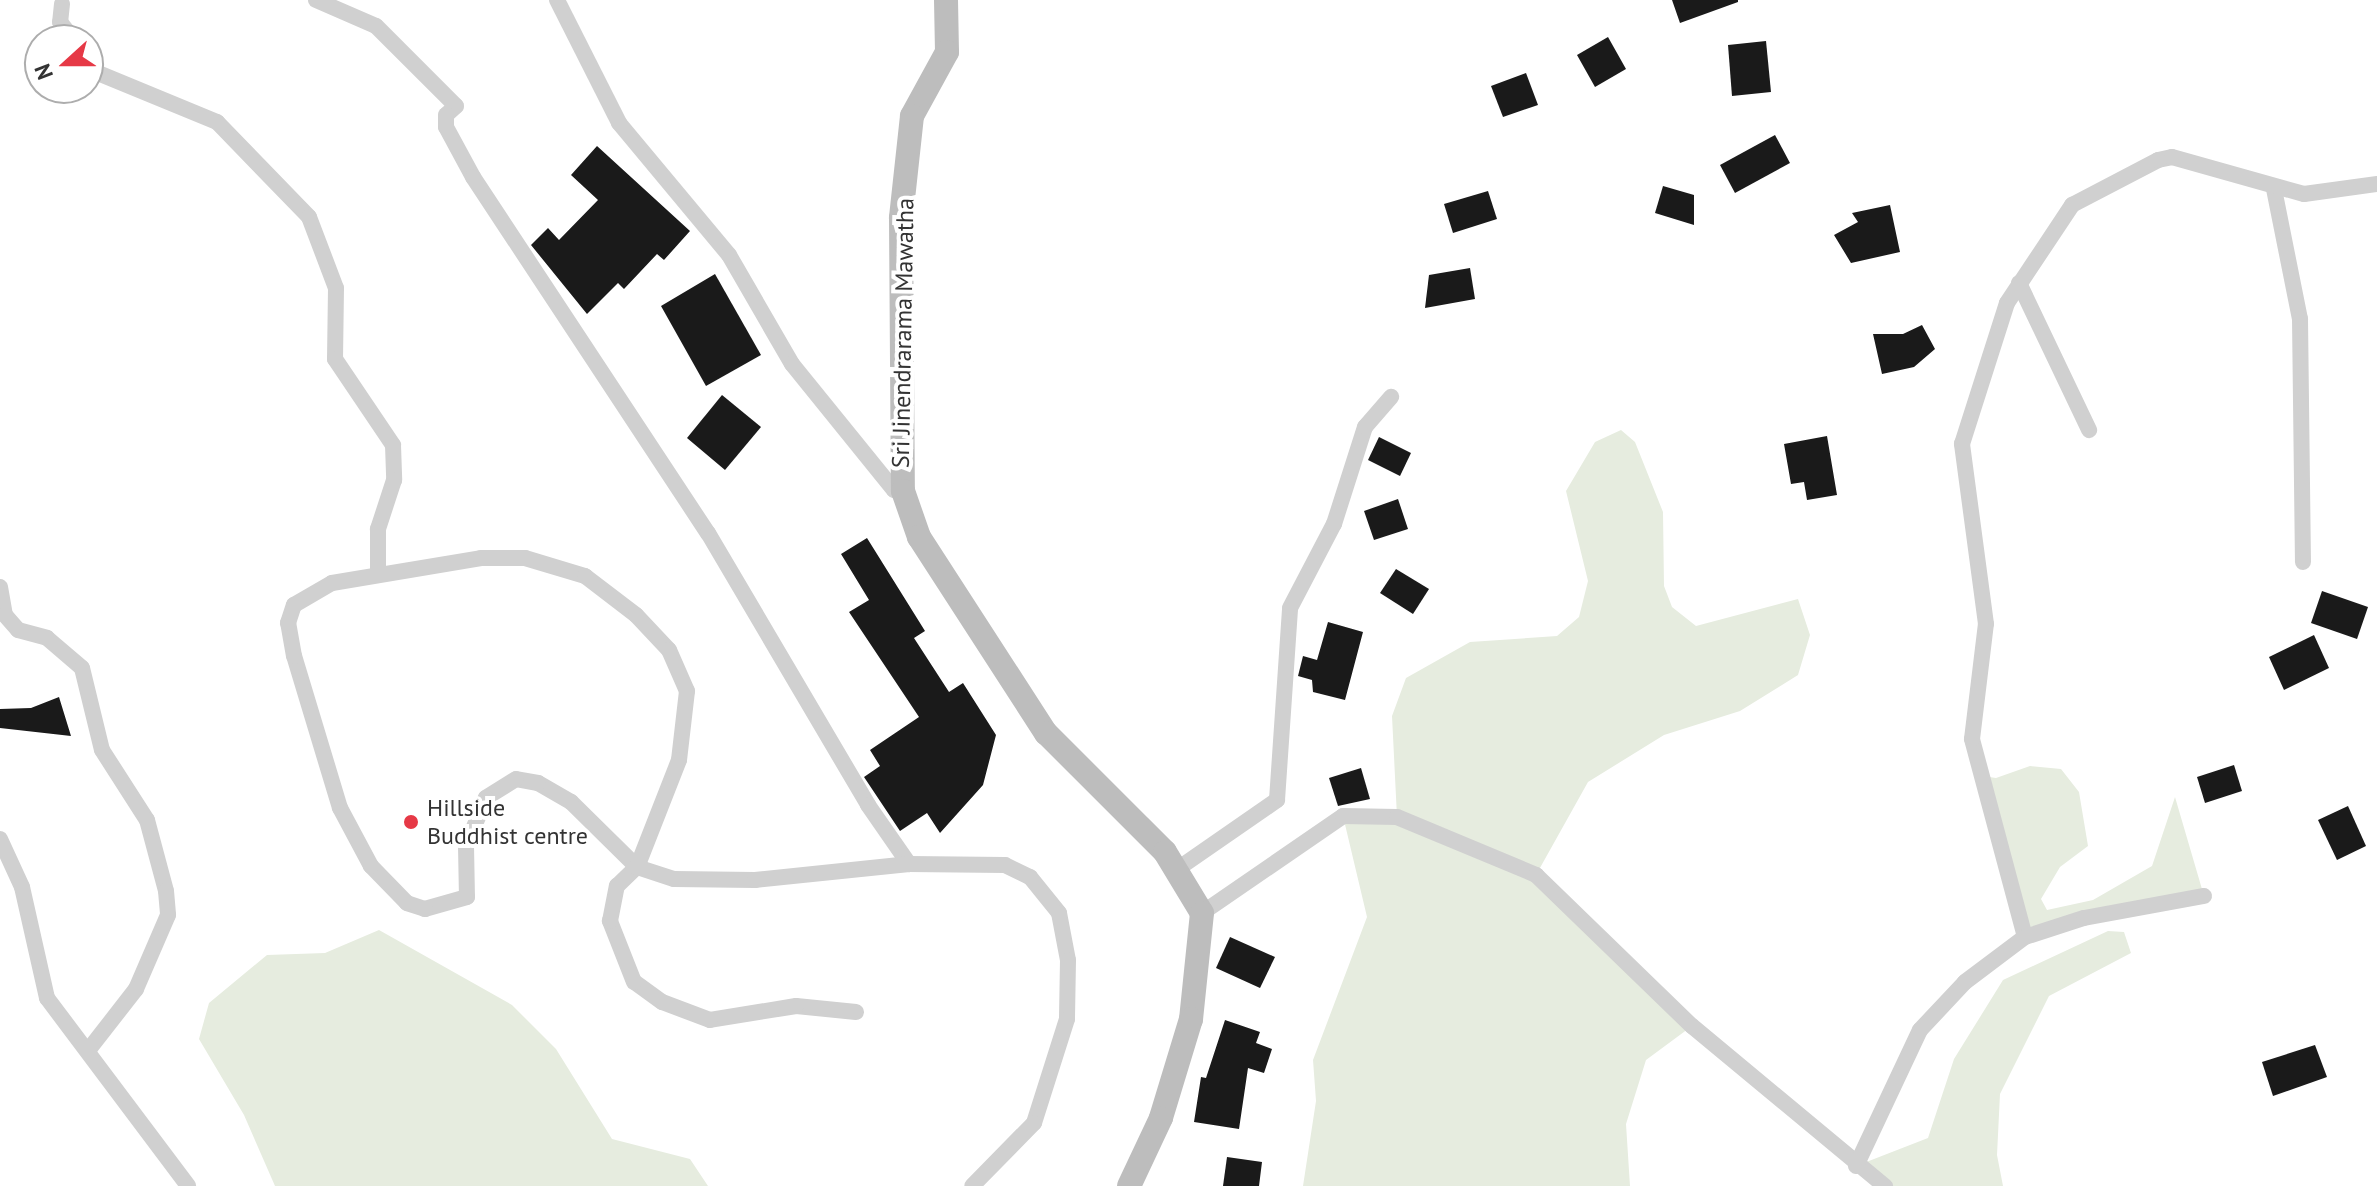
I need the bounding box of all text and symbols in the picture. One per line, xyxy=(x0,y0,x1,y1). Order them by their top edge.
north arrow xyxy=(24,24,104,104)
text: N xyxy=(28,60,59,84)
street label: Sri Jinendrarama Mawatha xyxy=(886,198,920,468)
place label: Hillside Buddhist centre xyxy=(427,794,588,850)
marker: Hillside Buddhist centre xyxy=(402,813,420,831)

